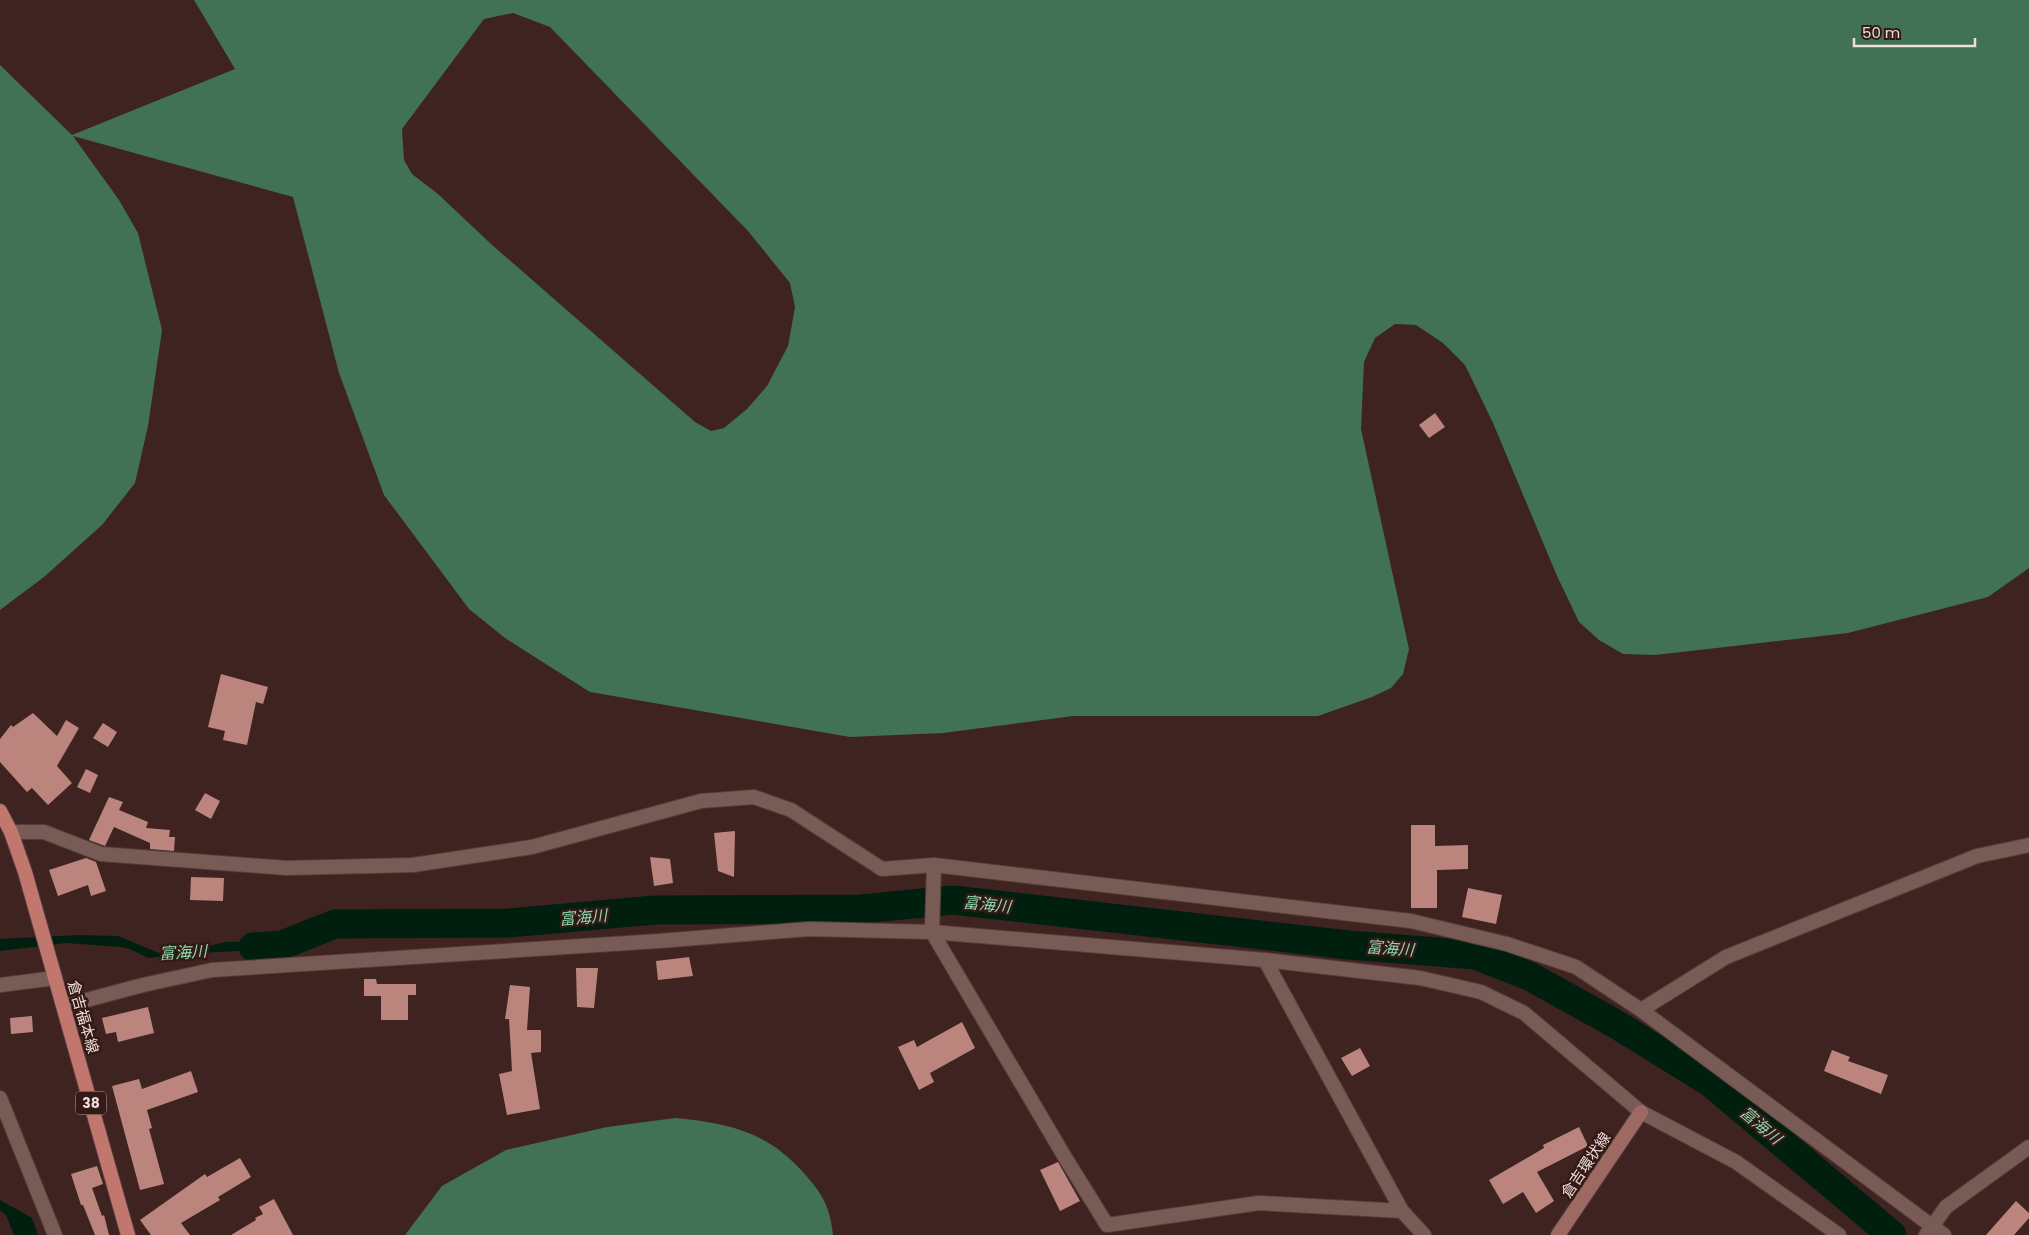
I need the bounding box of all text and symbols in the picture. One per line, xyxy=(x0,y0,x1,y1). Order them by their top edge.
scale bar xyxy=(1854,15,1975,47)
text: 50 m xyxy=(1862,22,1900,43)
water label: 富海川 xyxy=(962,891,1014,919)
water label: 富海川 xyxy=(558,904,610,931)
water label: 富海川 xyxy=(1365,935,1417,962)
water label: 富海川 xyxy=(158,940,210,965)
street label: 倉吉福本線 xyxy=(63,978,104,1056)
road number: 38 xyxy=(76,1092,106,1114)
water label: 富海川 xyxy=(1735,1101,1788,1151)
street label: 倉吉環状線 xyxy=(1556,1128,1615,1202)

